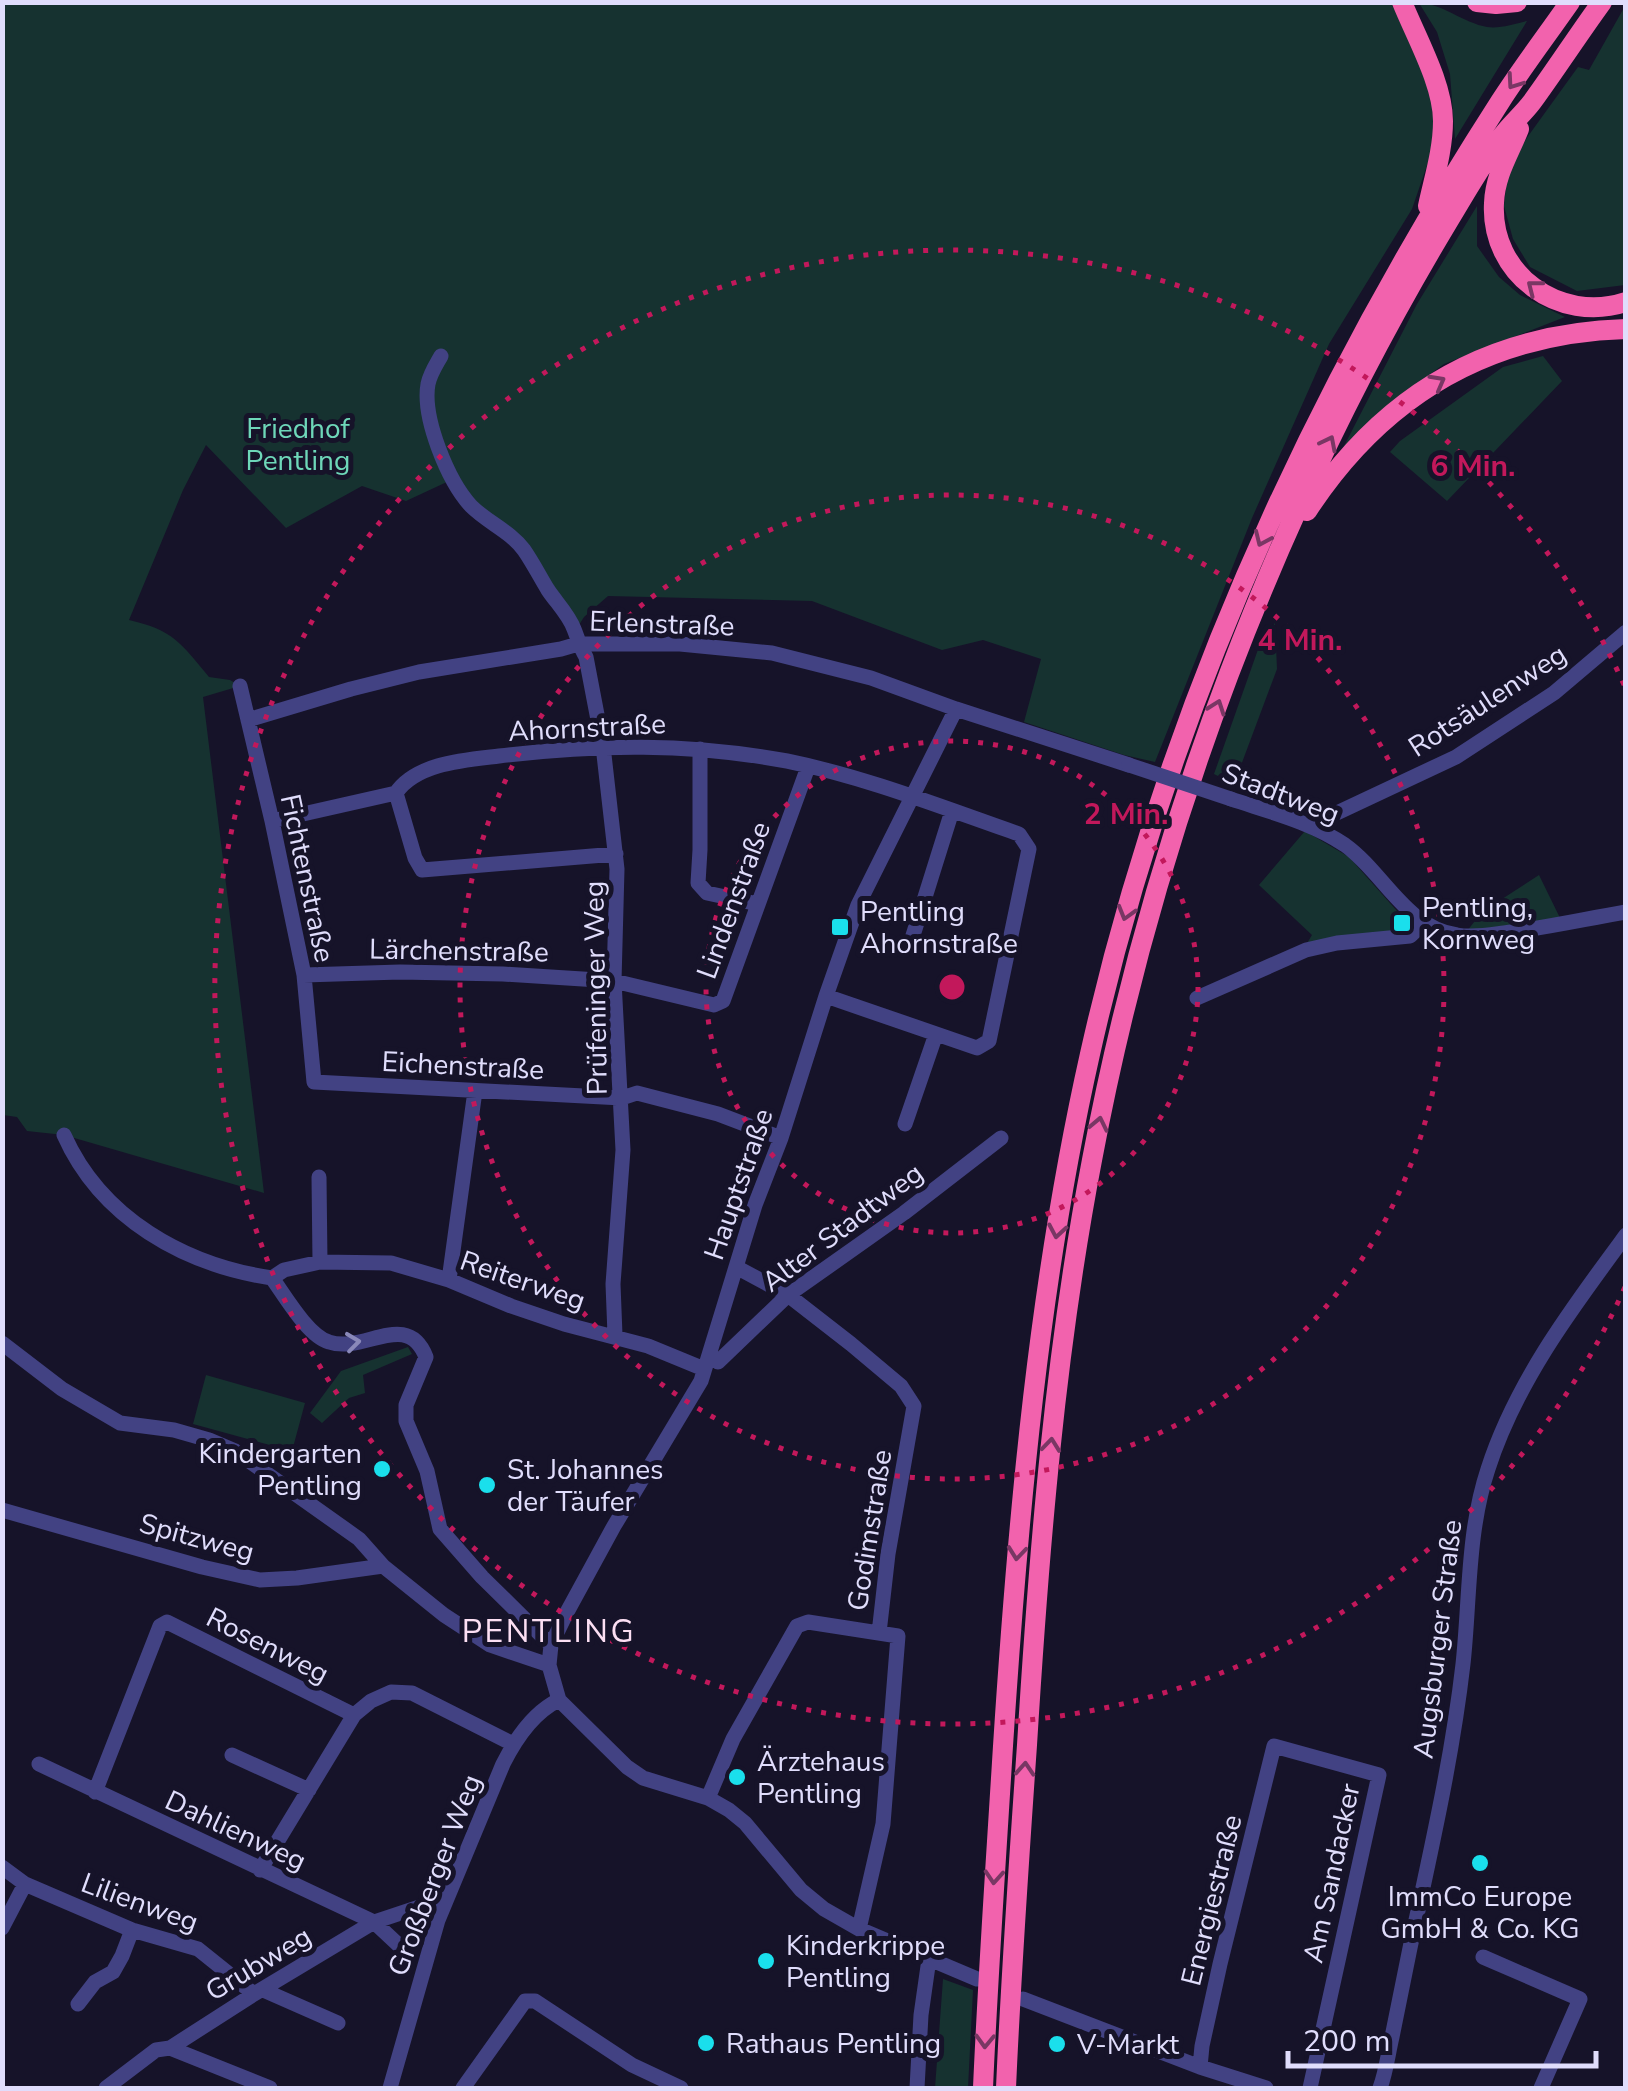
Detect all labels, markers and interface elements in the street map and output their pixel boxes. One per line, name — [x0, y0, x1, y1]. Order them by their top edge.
one-way arrow — [1508, 71, 1526, 89]
one-way arrow — [1527, 281, 1545, 298]
one-way arrow — [1427, 374, 1445, 394]
park label: Friedhof Pentling — [246, 410, 350, 480]
one-way arrow — [1317, 435, 1337, 453]
text: 6 Min. — [1431, 446, 1515, 487]
one-way arrow — [1254, 529, 1274, 547]
street label: Erlenstraße — [589, 602, 735, 646]
text: 4 Min. — [1258, 620, 1342, 661]
street label: Rotsäulenweg — [1401, 636, 1574, 766]
one-way arrow — [1205, 700, 1226, 717]
street label: Ahornstraße — [507, 705, 667, 751]
street label: Stadtweg — [1217, 754, 1345, 834]
street label: Fichtenstraße — [271, 791, 343, 966]
text: 2 Min. — [1084, 794, 1168, 835]
street label: Lindenstraße — [688, 816, 780, 984]
street label: Prüfeninger Weg — [575, 881, 617, 1095]
place label: Pentling, Kornweg — [1422, 889, 1535, 959]
place label: Pentling Ahornstraße — [860, 893, 1018, 963]
one-way arrow — [1117, 904, 1138, 921]
marker: Pentling, Kornweg — [1391, 912, 1413, 934]
marker: Pentling Ahornstraße — [829, 916, 851, 938]
street label: Lärchenstraße — [369, 930, 549, 972]
centre of rings — [934, 969, 970, 1005]
street label: Eichenstraße — [381, 1043, 545, 1089]
street label: Hauptstraße — [695, 1104, 783, 1265]
one-way arrow — [1088, 1116, 1109, 1133]
street label: Alter Stadtweg — [754, 1155, 931, 1301]
one-way arrow — [1047, 1222, 1068, 1239]
street label: Reiterweg — [455, 1242, 590, 1320]
one-way arrow — [345, 1332, 361, 1353]
place label: Kindergarten Pentling — [199, 1435, 362, 1505]
one-way arrow — [1040, 1436, 1061, 1452]
street label: Godimstraße — [838, 1447, 901, 1613]
place label: St. Johannes der Täufer — [507, 1451, 664, 1521]
marker: Kindergarten Pentling — [371, 1458, 393, 1480]
marker: St. Johannes der Täufer — [476, 1474, 498, 1496]
street label: Spitzweg — [135, 1504, 258, 1571]
street label: Augsburger Straße — [1404, 1518, 1471, 1761]
one-way arrow — [1007, 1546, 1028, 1562]
street label: Rosenweg — [200, 1599, 335, 1693]
district label: PENTLING — [462, 1610, 636, 1653]
place label: Ärztehaus Pentling — [757, 1743, 885, 1813]
one-way arrow — [1014, 1760, 1035, 1776]
marker: Ärztehaus Pentling — [726, 1766, 748, 1788]
street label: Großberger Weg — [379, 1769, 491, 1982]
street label: Am Sandacker — [1294, 1780, 1370, 1966]
street label: Dahlienweg — [159, 1782, 312, 1880]
street label: Energiestraße — [1172, 1811, 1252, 1990]
marker: ImmCo Europe GmbH & Co. KG — [1469, 1852, 1491, 1874]
street label: Lilienweg — [76, 1864, 203, 1942]
one-way arrow — [984, 1870, 1006, 1886]
place label: ImmCo Europe GmbH & Co. KG — [1380, 1878, 1580, 1948]
street label: Grubweg — [199, 1917, 318, 2010]
place label: Kinderkrippe Pentling — [786, 1927, 945, 1997]
marker: Kinderkrippe Pentling — [755, 1950, 777, 1972]
scale bar — [1288, 2006, 1596, 2068]
text: 200 m — [1303, 2021, 1390, 2062]
place label: Rathaus Pentling — [726, 2025, 941, 2063]
place label: V-Markt — [1076, 2026, 1179, 2064]
marker: Rathaus Pentling — [695, 2032, 717, 2054]
one-way arrow — [975, 2033, 996, 2049]
marker: V-Markt — [1046, 2033, 1068, 2055]

